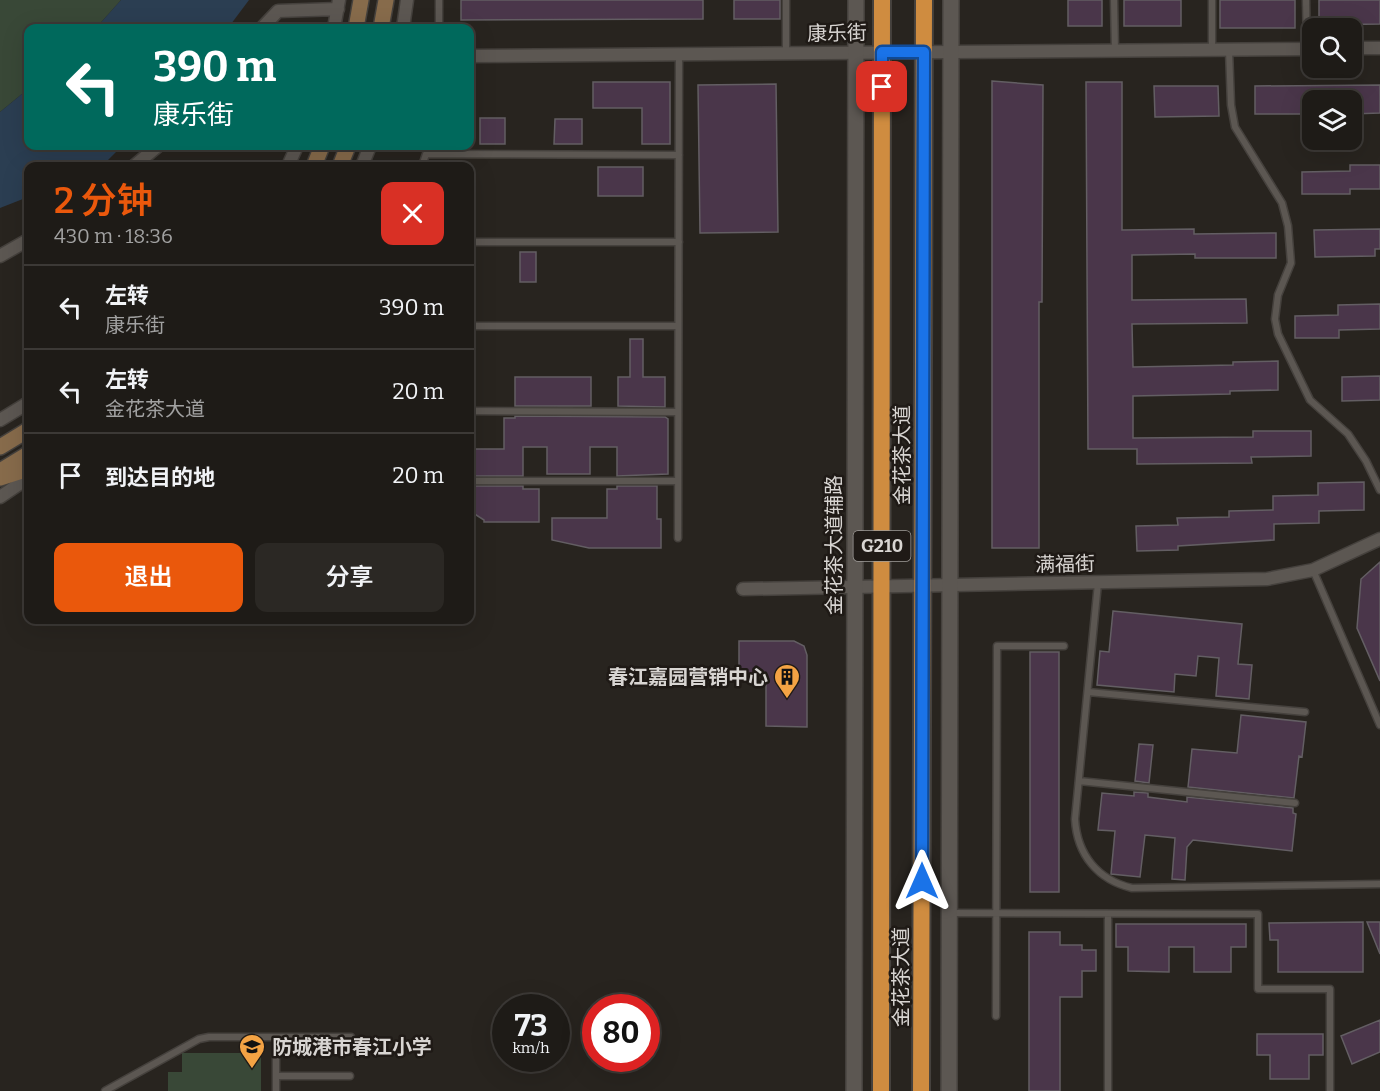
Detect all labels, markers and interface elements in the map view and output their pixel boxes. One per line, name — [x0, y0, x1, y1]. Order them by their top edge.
map controls — [1302, 18, 1362, 150]
button: search — [1302, 18, 1362, 78]
street label: 康乐街 — [807, 20, 867, 46]
text: 390 m — [153, 42, 276, 92]
icon: left — [54, 48, 132, 126]
pin — [856, 61, 907, 112]
icon: arrive — [865, 70, 898, 103]
button: layers — [1302, 90, 1362, 150]
text: 康乐街 — [153, 99, 234, 131]
text: 2 分钟 — [54, 179, 153, 223]
button: close — [381, 182, 444, 245]
text: 430 m · 18:36 — [54, 224, 173, 248]
text: 左转 — [105, 282, 149, 309]
icon: left — [54, 291, 87, 324]
text: 390 m — [379, 294, 444, 321]
text: 康乐街 — [105, 313, 165, 337]
text: 左转 — [105, 366, 149, 393]
icon: left — [54, 375, 87, 408]
text: 20 m — [393, 378, 444, 405]
text: 金花茶大道 — [105, 397, 205, 421]
street label: 金花茶大道 — [890, 405, 914, 505]
icon: arrive — [54, 459, 87, 492]
text: 20 m — [393, 462, 444, 489]
text: 到达目的地 — [105, 464, 215, 491]
street label: 金花茶大道辅路 — [822, 475, 846, 615]
road number: G210 — [854, 531, 910, 561]
button: 退出 — [54, 543, 243, 612]
button: 分享 — [255, 543, 444, 612]
street label: 满福街 — [1035, 551, 1095, 577]
building icon: 春江嘉园营销中心 — [772, 662, 802, 700]
place label: 春江嘉园营销中心 — [608, 665, 768, 689]
position arrow — [890, 849, 954, 913]
street label: 金花茶大道 — [889, 927, 913, 1027]
speed limit sign: 80 — [582, 994, 660, 1072]
text: 73 — [515, 1008, 547, 1044]
school or university icon: 防城港市春江小学 — [237, 1032, 267, 1070]
place label: 防城港市春江小学 — [272, 1035, 432, 1059]
text: km/h — [512, 1039, 550, 1057]

